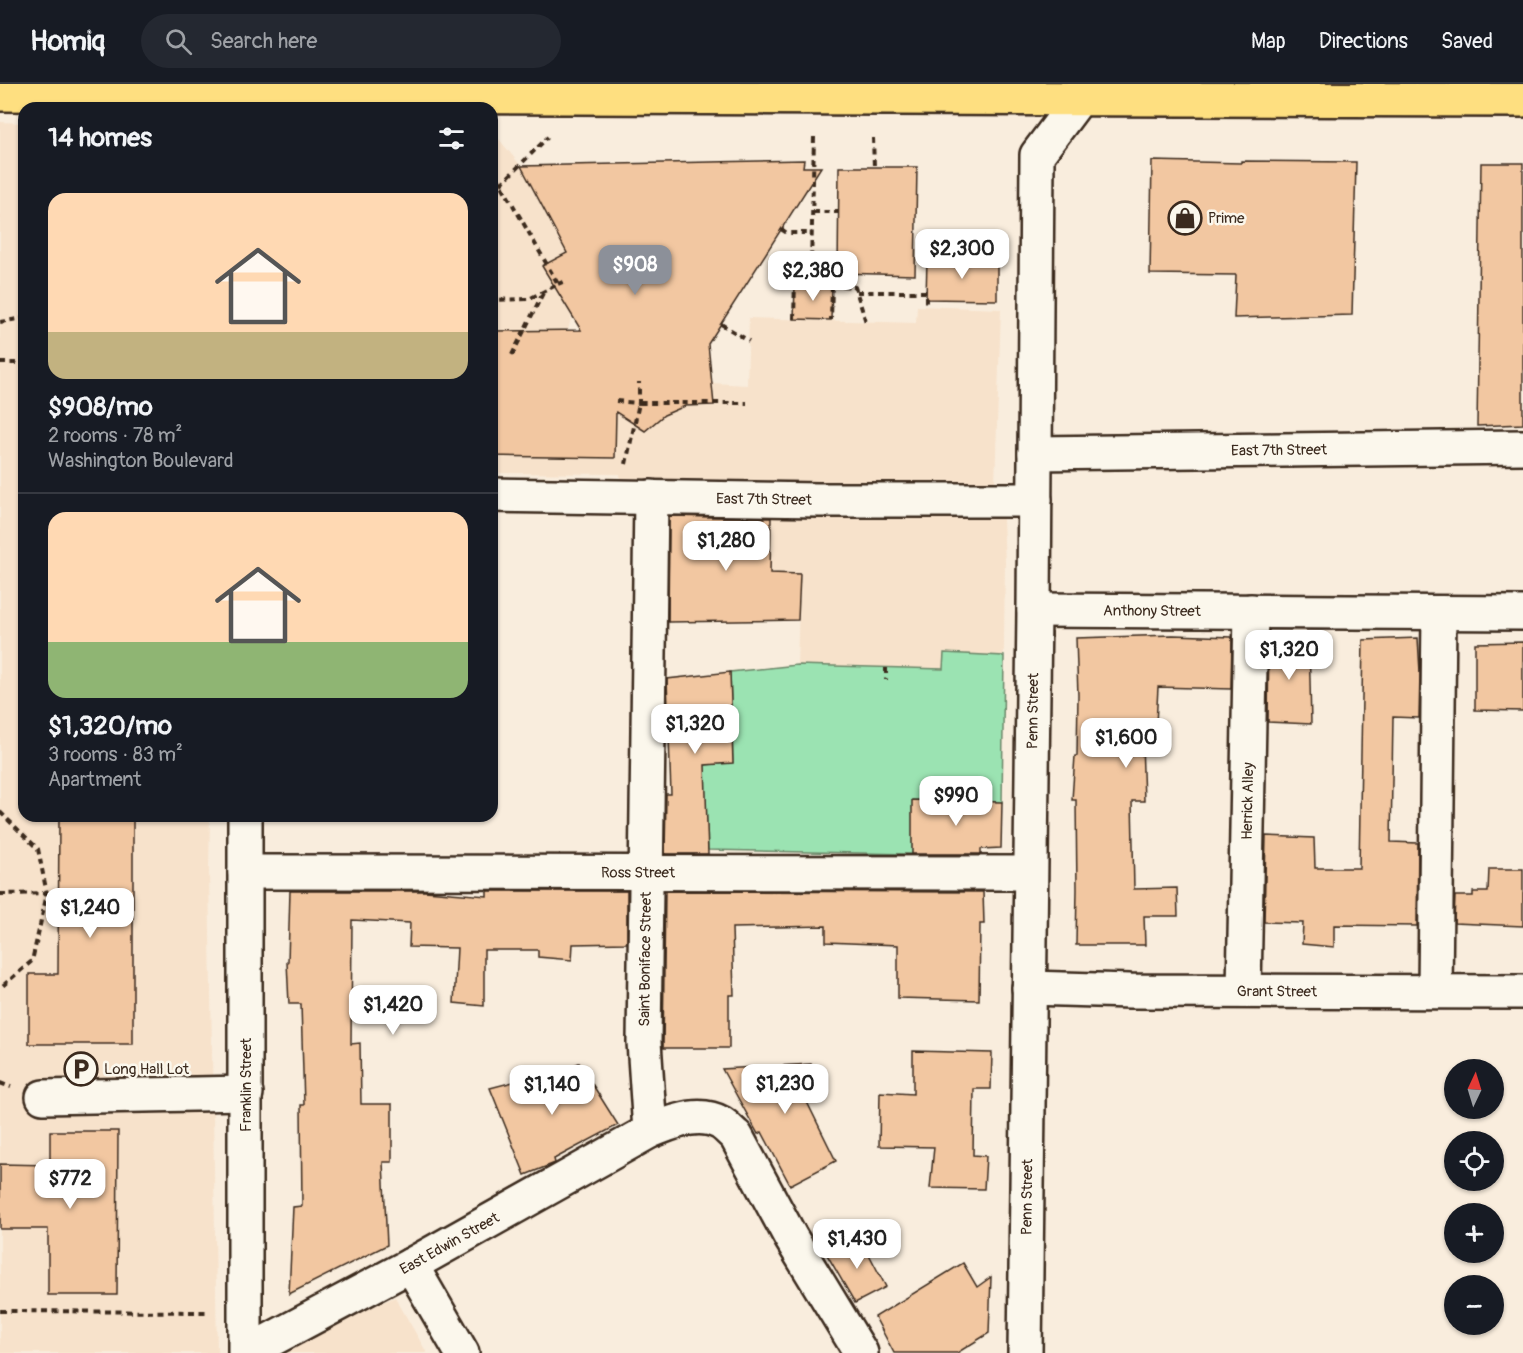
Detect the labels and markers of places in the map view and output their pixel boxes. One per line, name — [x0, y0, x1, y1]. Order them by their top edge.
shop icon: Prime — [1167, 200, 1203, 236]
place label: Prime — [1208, 209, 1245, 228]
pin: $2,300 — [913, 229, 1011, 280]
pin: $908 — [599, 245, 671, 296]
pin: $2,380 — [764, 251, 862, 302]
pin: $1,280 — [677, 521, 775, 572]
pin: $1,320 — [1240, 630, 1338, 681]
pin: $1,320 — [646, 704, 744, 755]
pin: $1,600 — [1077, 718, 1175, 769]
pin: $990 — [920, 776, 992, 827]
pin: $1,240 — [41, 888, 139, 939]
pin: $1,420 — [344, 985, 442, 1036]
parking icon: Long Hall Lot — [63, 1051, 99, 1087]
place label: Long Hall Lot — [104, 1060, 190, 1079]
pin: $1,230 — [736, 1064, 834, 1115]
pin: $1,140 — [503, 1065, 601, 1116]
pin: $772 — [34, 1159, 106, 1210]
pin: $1,430 — [808, 1219, 906, 1270]

